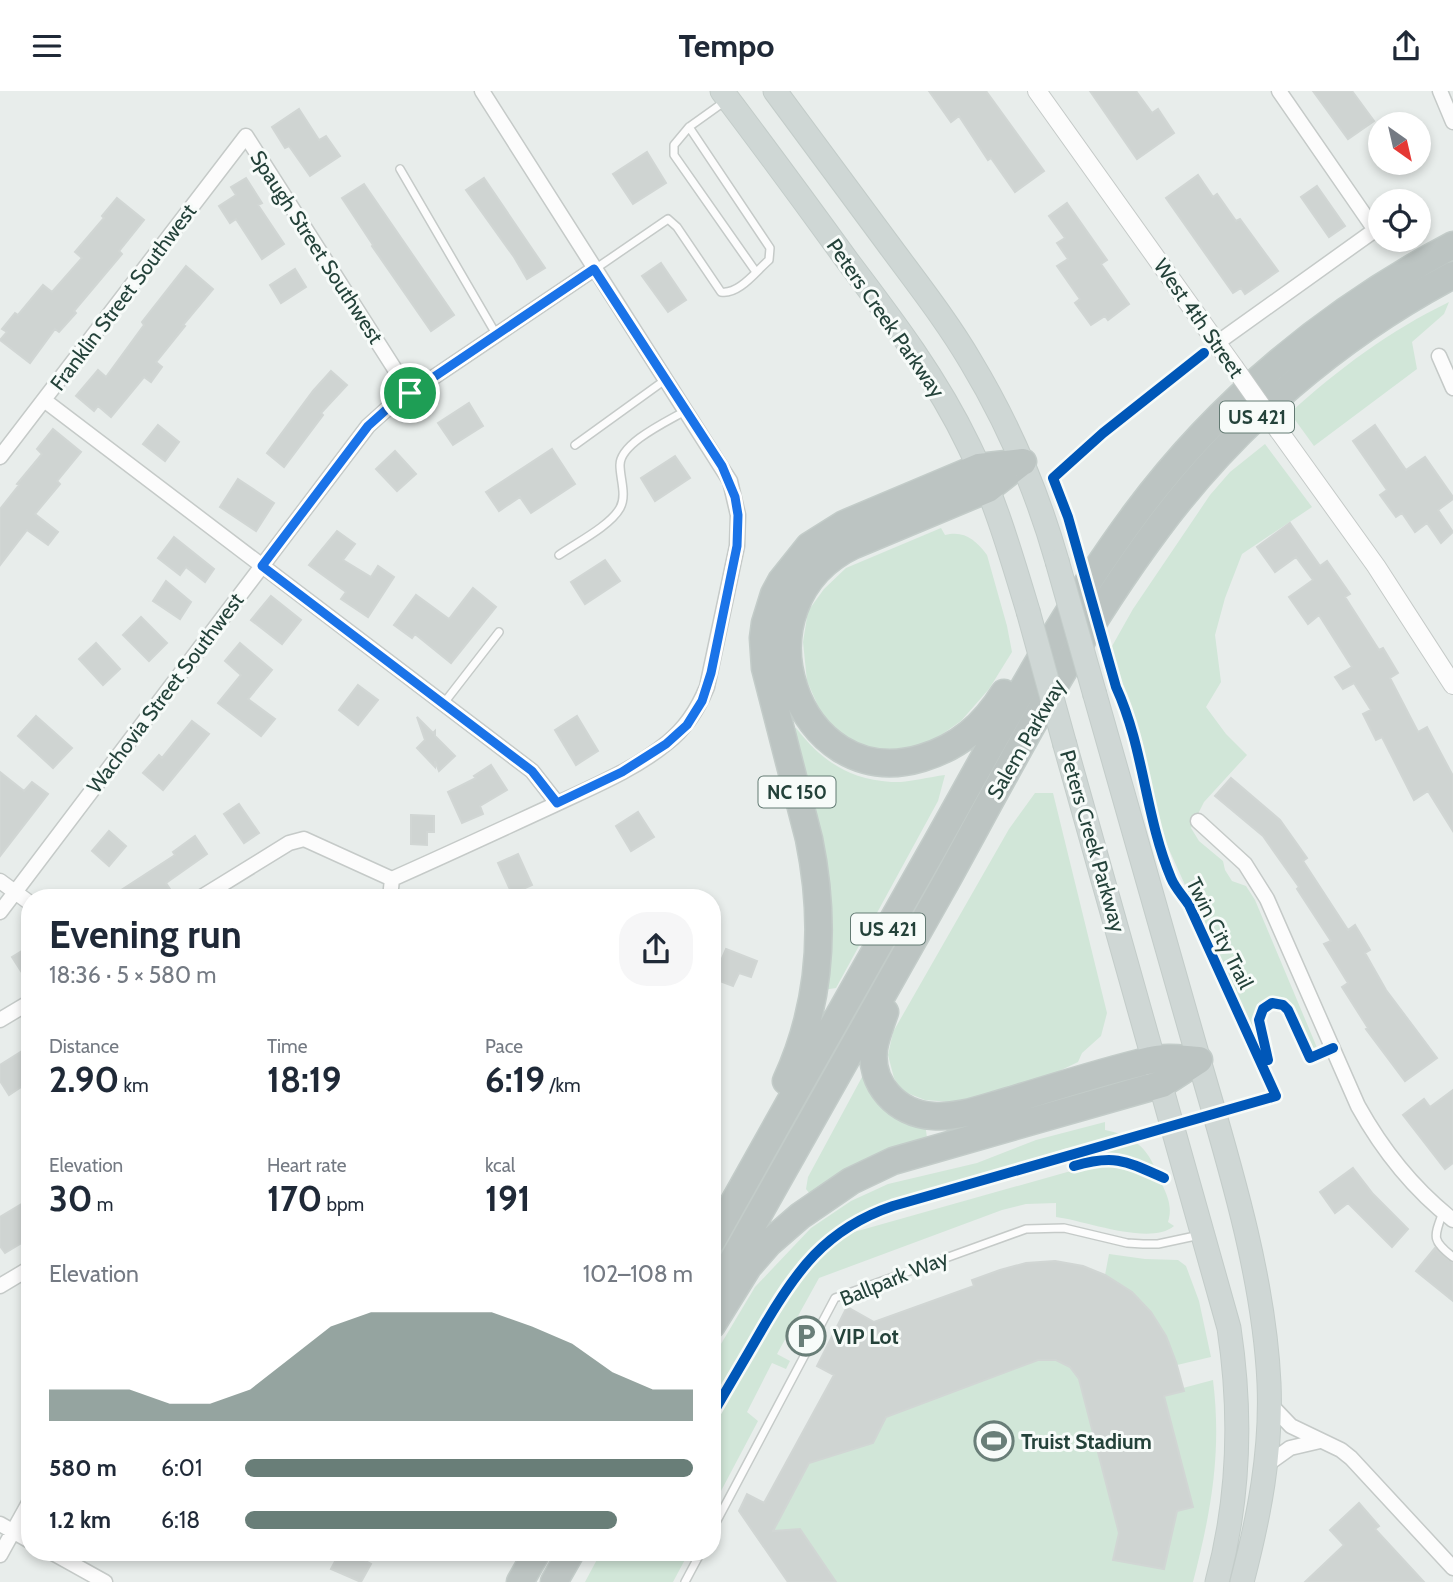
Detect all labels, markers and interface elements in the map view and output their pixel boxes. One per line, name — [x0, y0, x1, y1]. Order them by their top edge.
text: Tempo — [678, 26, 775, 65]
icon: menu — [28, 27, 66, 65]
icon: share — [1387, 27, 1425, 65]
north arrow — [1368, 112, 1432, 175]
map controls — [1368, 112, 1431, 252]
street label: Spaugh Street Southwest — [245, 146, 389, 348]
button: locate — [1368, 189, 1431, 252]
street label: Franklin Street Southwest — [45, 199, 201, 395]
street label: Peters Creek Parkway — [822, 234, 950, 403]
street label: West 4th Street — [1149, 254, 1249, 382]
pin — [380, 363, 440, 423]
icon: arrive — [391, 374, 429, 412]
road number: US 421 — [1220, 401, 1294, 433]
street label: Wachovia Street Southwest — [81, 588, 249, 798]
street label: Salem Parkway — [982, 674, 1071, 803]
street label: Peters Creek Parkway — [1055, 747, 1131, 935]
road number: NC 150 — [758, 777, 836, 807]
street label: Twin City Trail — [1181, 873, 1259, 993]
text: Evening run — [49, 911, 242, 958]
button: share — [619, 912, 693, 986]
road number: US 421 — [851, 913, 925, 944]
text: 18:36 · 5 × 580 m — [49, 961, 216, 989]
text: Distance — [49, 1035, 119, 1058]
text: Time — [267, 1035, 307, 1058]
text: Pace — [485, 1035, 523, 1058]
text: 2.90 — [49, 1058, 119, 1101]
text: 18:19 — [267, 1058, 341, 1101]
text: 6:19 — [485, 1058, 545, 1101]
text: km — [119, 1074, 149, 1097]
text: /km — [545, 1074, 581, 1097]
text: Elevation — [49, 1154, 123, 1177]
text: Heart rate — [267, 1154, 347, 1177]
text: kcal — [485, 1154, 515, 1177]
text: 30 — [49, 1177, 93, 1220]
text: 170 — [267, 1177, 322, 1220]
text: 191 — [485, 1177, 531, 1220]
text: m — [93, 1193, 114, 1216]
text: bpm — [322, 1193, 364, 1216]
street label: Ballpark Way — [836, 1245, 952, 1311]
text: Elevation — [49, 1260, 139, 1288]
text: 102–108 m — [583, 1260, 693, 1288]
parking icon: VIP Lot — [785, 1315, 827, 1357]
place label: VIP Lot — [833, 1324, 899, 1349]
sports icon: Truist Stadium — [973, 1420, 1015, 1462]
place label: Truist Stadium — [1021, 1429, 1152, 1454]
text: 580 m — [49, 1454, 117, 1482]
text: 6:01 — [161, 1454, 202, 1482]
text: 1.2 km — [49, 1506, 111, 1534]
text: 6:18 — [161, 1506, 200, 1534]

